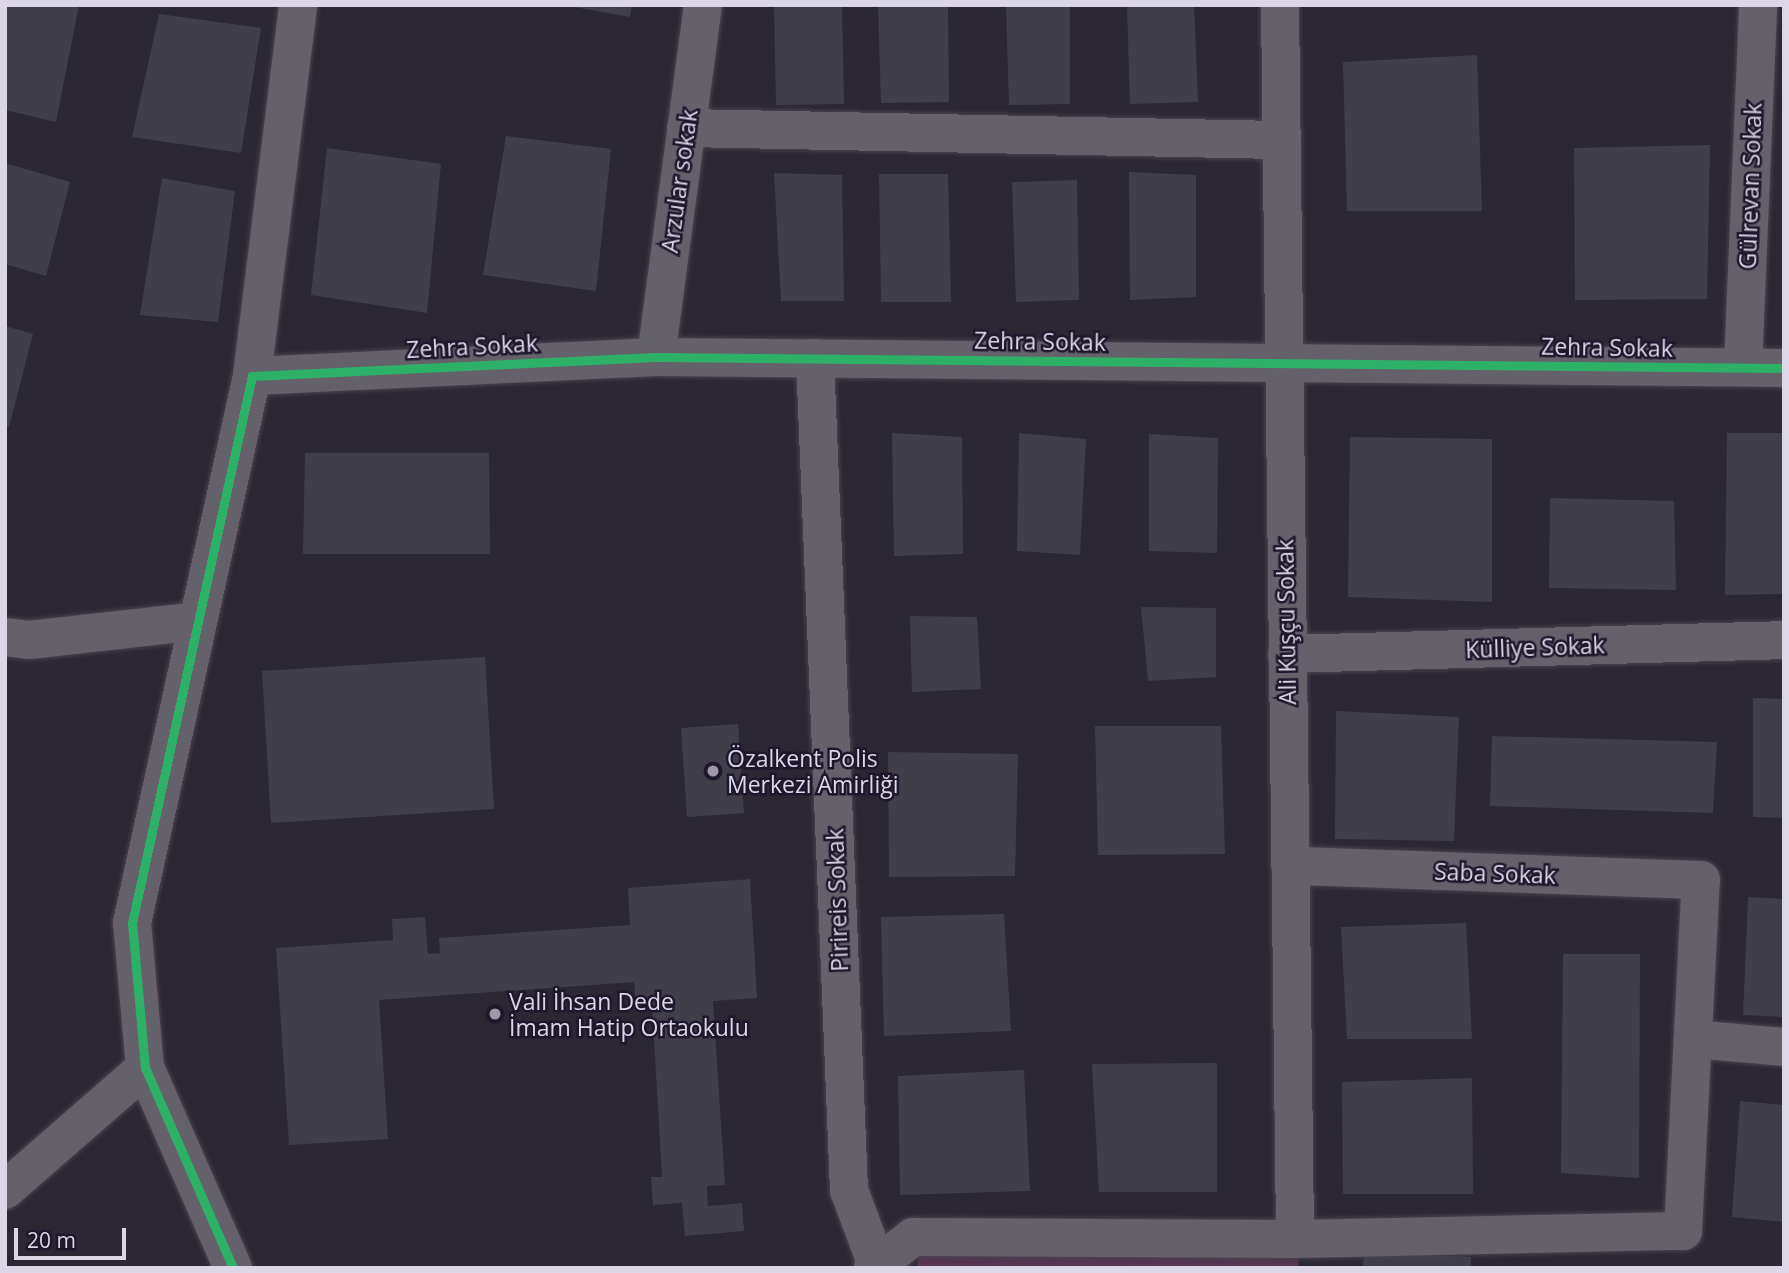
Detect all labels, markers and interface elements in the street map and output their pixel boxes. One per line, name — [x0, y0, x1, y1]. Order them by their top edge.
street label: Gülrevan Sokak — [1733, 102, 1767, 270]
street label: Arzular sokak — [655, 108, 703, 254]
street label: Zehra Sokak — [974, 326, 1106, 356]
street label: Zehra Sokak — [406, 329, 538, 363]
street label: Zehra Sokak — [1541, 332, 1673, 362]
street label: Ali Kuşçu Sokak — [1271, 539, 1301, 705]
street label: Külliye Sokak — [1465, 631, 1605, 663]
place label: Özalkent Polis Merkezi Amirliği — [727, 744, 899, 798]
marker: Özalkent Polis Merkezi Amirliği — [705, 763, 721, 779]
street label: Pirireis Sokak — [821, 828, 853, 972]
street label: Saba Sokak — [1434, 857, 1556, 889]
place label: Vali İhsan Dede İmam Hatip Ortaokulu — [509, 987, 749, 1041]
marker: Vali İhsan Dede İmam Hatip Ortaokulu — [487, 1006, 503, 1022]
scale bar — [18, 1214, 130, 1258]
text: 20 m — [27, 1226, 76, 1254]

